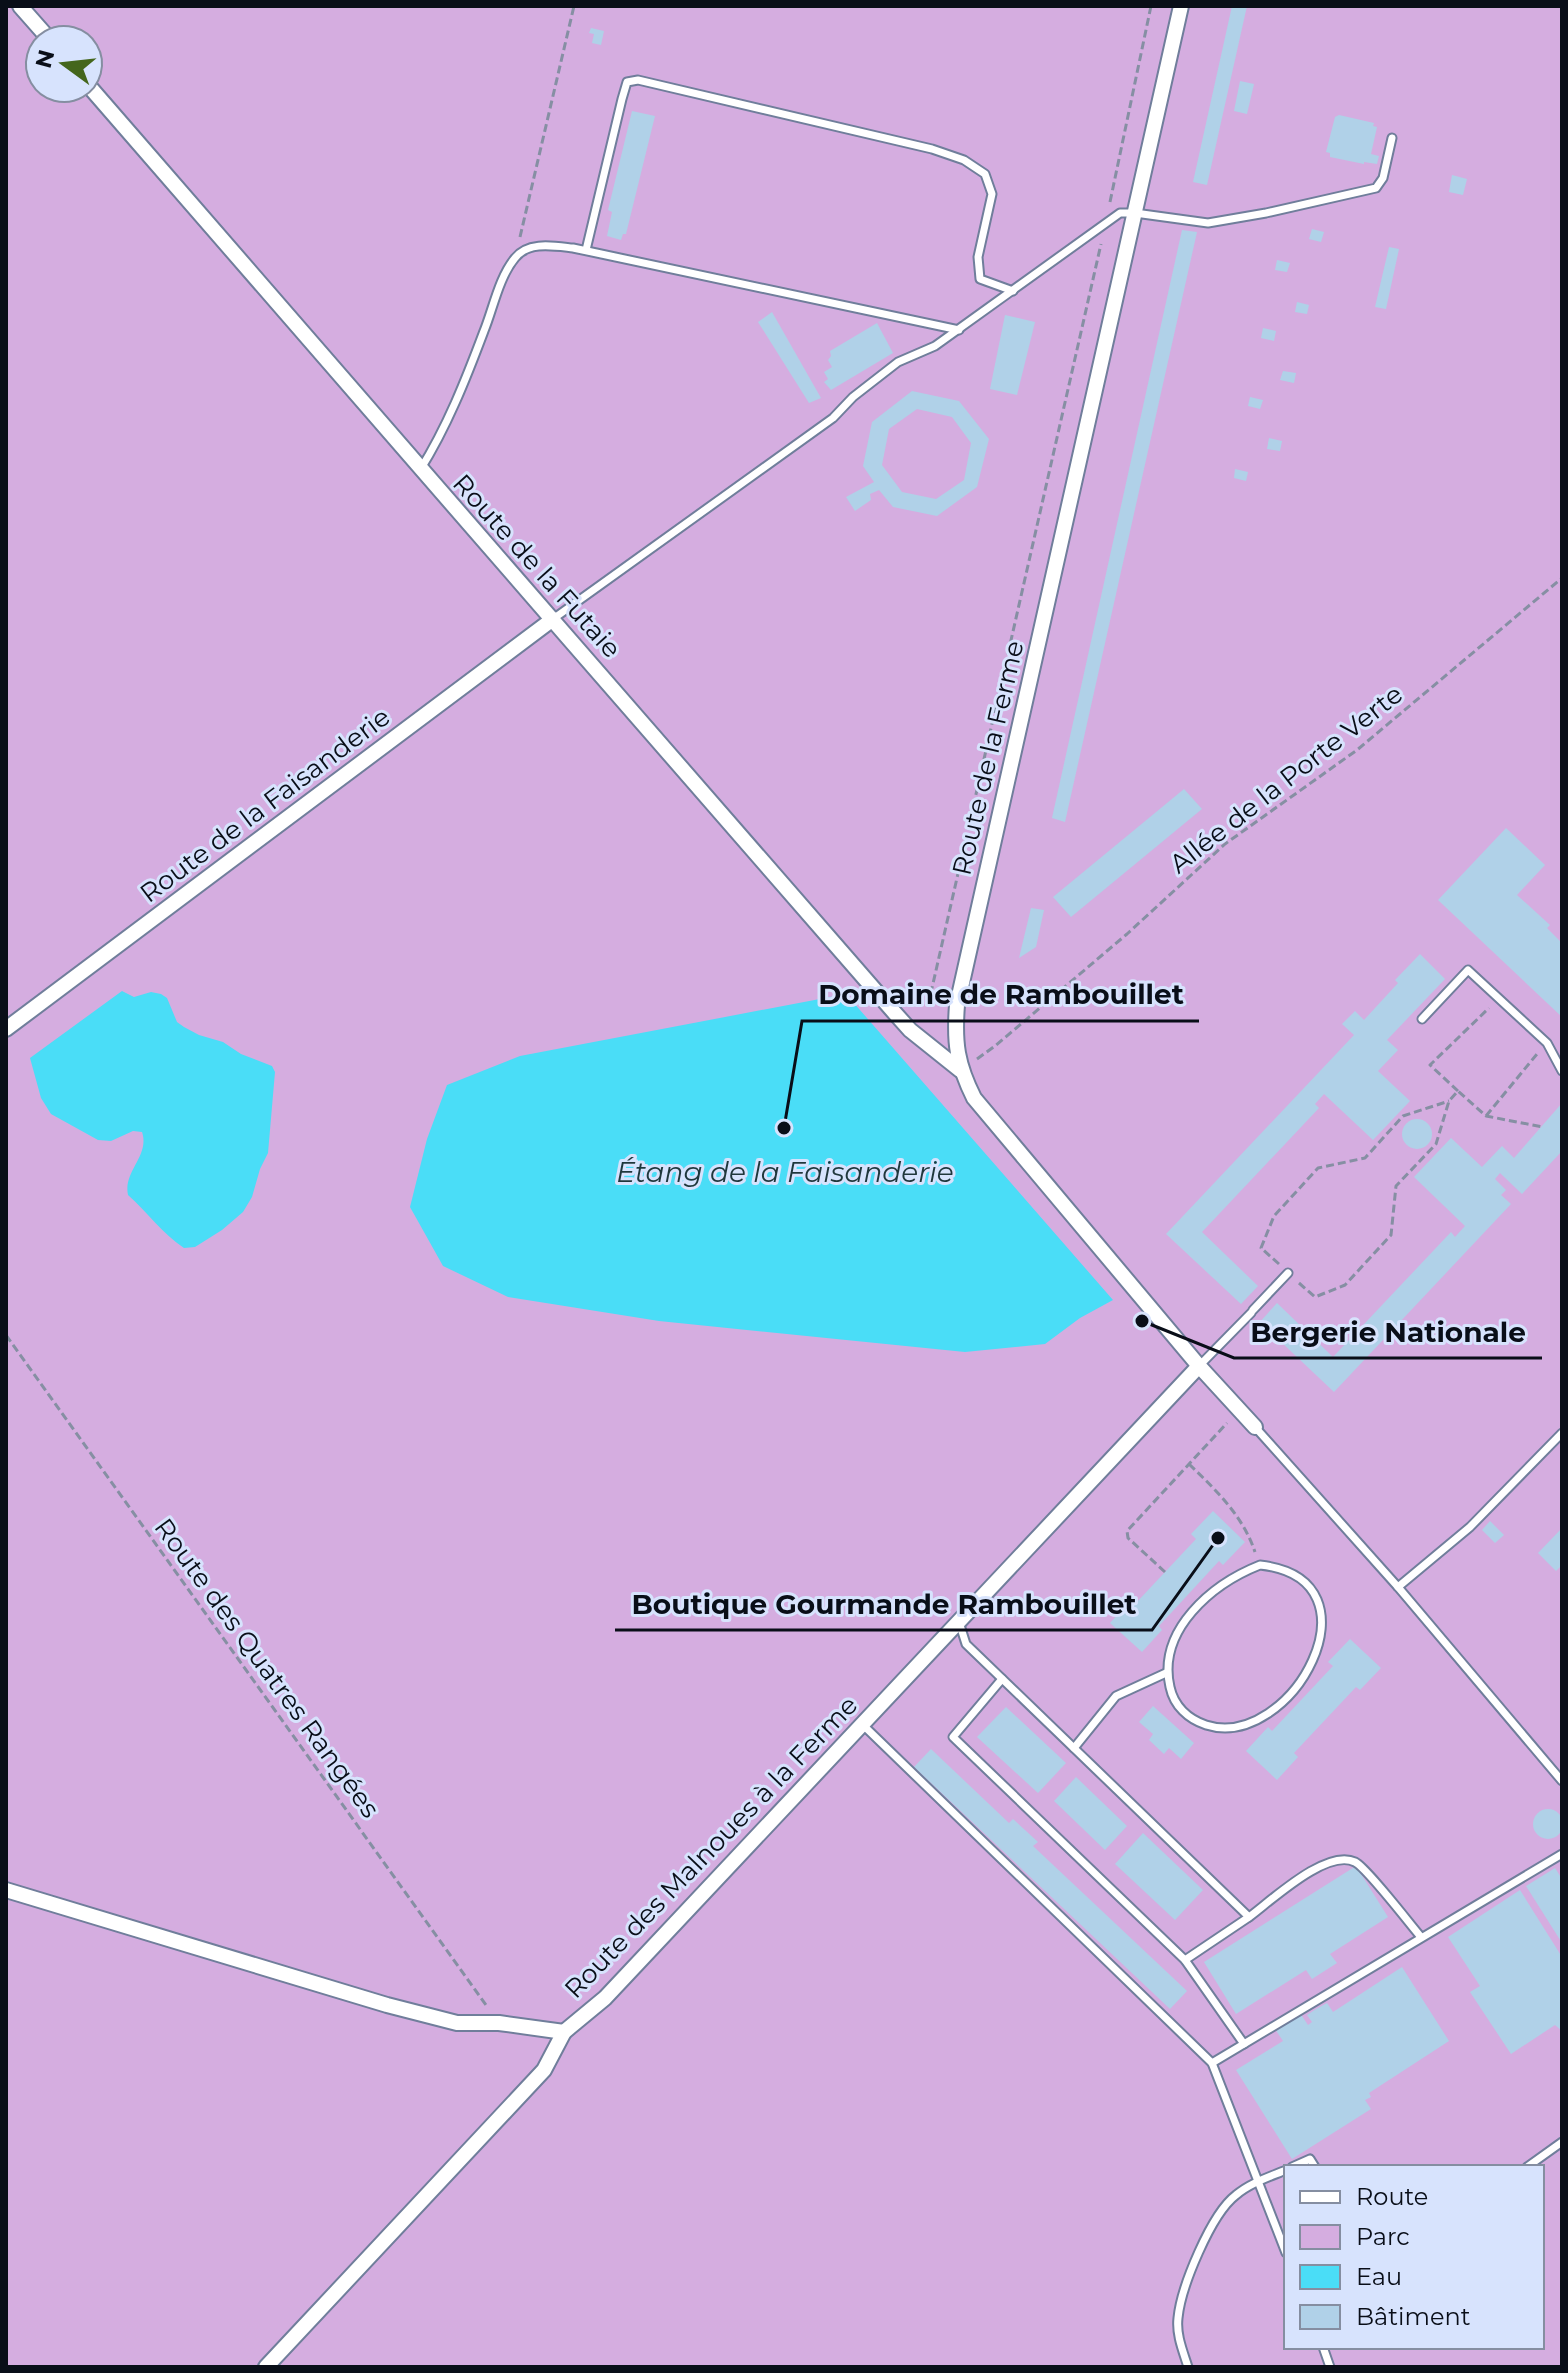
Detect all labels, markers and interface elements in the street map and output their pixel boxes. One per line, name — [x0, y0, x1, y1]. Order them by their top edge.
north arrow — [24, 24, 104, 104]
text: N — [30, 47, 61, 71]
street label: Route de la Futaie — [446, 468, 628, 664]
street label: Route de la Ferme — [945, 638, 1031, 878]
street label: Allée de la Porte Verte — [1163, 678, 1409, 880]
street label: Route de la Faisanderie — [134, 701, 396, 909]
callout: Domaine de Rambouillet — [802, 969, 1199, 1021]
text: Domaine de Rambouillet — [818, 977, 1184, 1011]
water label: Étang de la Faisanderie — [616, 1155, 954, 1189]
callout: Bergerie Nationale — [1234, 1306, 1542, 1358]
text: Bergerie Nationale — [1250, 1315, 1526, 1349]
street label: Route des Quatres Rangées — [148, 1512, 386, 1824]
callout: Boutique Gourmande Rambouillet — [615, 1578, 1152, 1630]
text: Boutique Gourmande Rambouillet — [631, 1587, 1137, 1621]
street label: Route des Malnoues à la Ferme — [558, 1689, 864, 2005]
legend — [1284, 2165, 1544, 2349]
text: Route — [1356, 2182, 1428, 2211]
text: Parc — [1356, 2222, 1410, 2251]
text: Eau — [1356, 2262, 1402, 2291]
text: Bâtiment — [1356, 2302, 1471, 2331]

